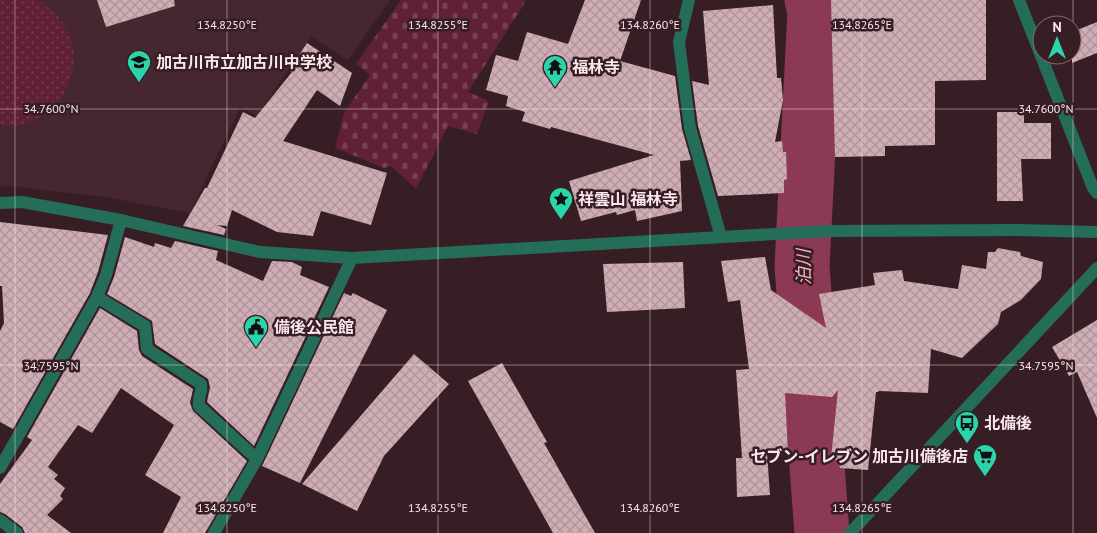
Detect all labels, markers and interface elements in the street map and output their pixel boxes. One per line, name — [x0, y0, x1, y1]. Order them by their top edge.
north arrow — [1032, 15, 1082, 65]
text: 134.8250°E — [197, 17, 257, 32]
text: 134.8255°E — [408, 17, 468, 32]
text: 134.8260°E — [620, 17, 680, 32]
text: 134.8265°E — [832, 17, 892, 32]
text: N — [1052, 18, 1062, 36]
school or university icon: 加古川市立加古川中学校 — [126, 49, 152, 83]
place label: 加古川市立加古川中学校 — [156, 52, 332, 72]
temple icon: 福林寺 — [542, 54, 568, 88]
place label: 福林寺 — [572, 57, 620, 77]
text: 34.7600°N — [24, 101, 78, 116]
text: 34.7600°N — [1019, 101, 1073, 116]
place icon: 祥雲山 福林寺 — [548, 186, 574, 220]
place label: 祥雲山 福林寺 — [578, 189, 678, 209]
water label: 泊川 — [792, 247, 815, 285]
public building icon: 備後公民館 — [243, 314, 269, 348]
place label: 備後公民館 — [274, 317, 354, 337]
text: 34.7595°N — [24, 358, 78, 373]
text: 34.7595°N — [1019, 358, 1073, 373]
bus stop icon: 北備後 — [954, 410, 980, 444]
place label: 北備後 — [984, 413, 1032, 433]
supermarket icon: セブン-イレブン 加古川備後店 — [972, 443, 998, 477]
place label: セブン-イレブン 加古川備後店 — [750, 446, 968, 466]
text: 134.8250°E — [197, 500, 257, 515]
text: 134.8255°E — [408, 500, 468, 515]
text: 134.8260°E — [620, 500, 680, 515]
text: 134.8265°E — [832, 500, 892, 515]

